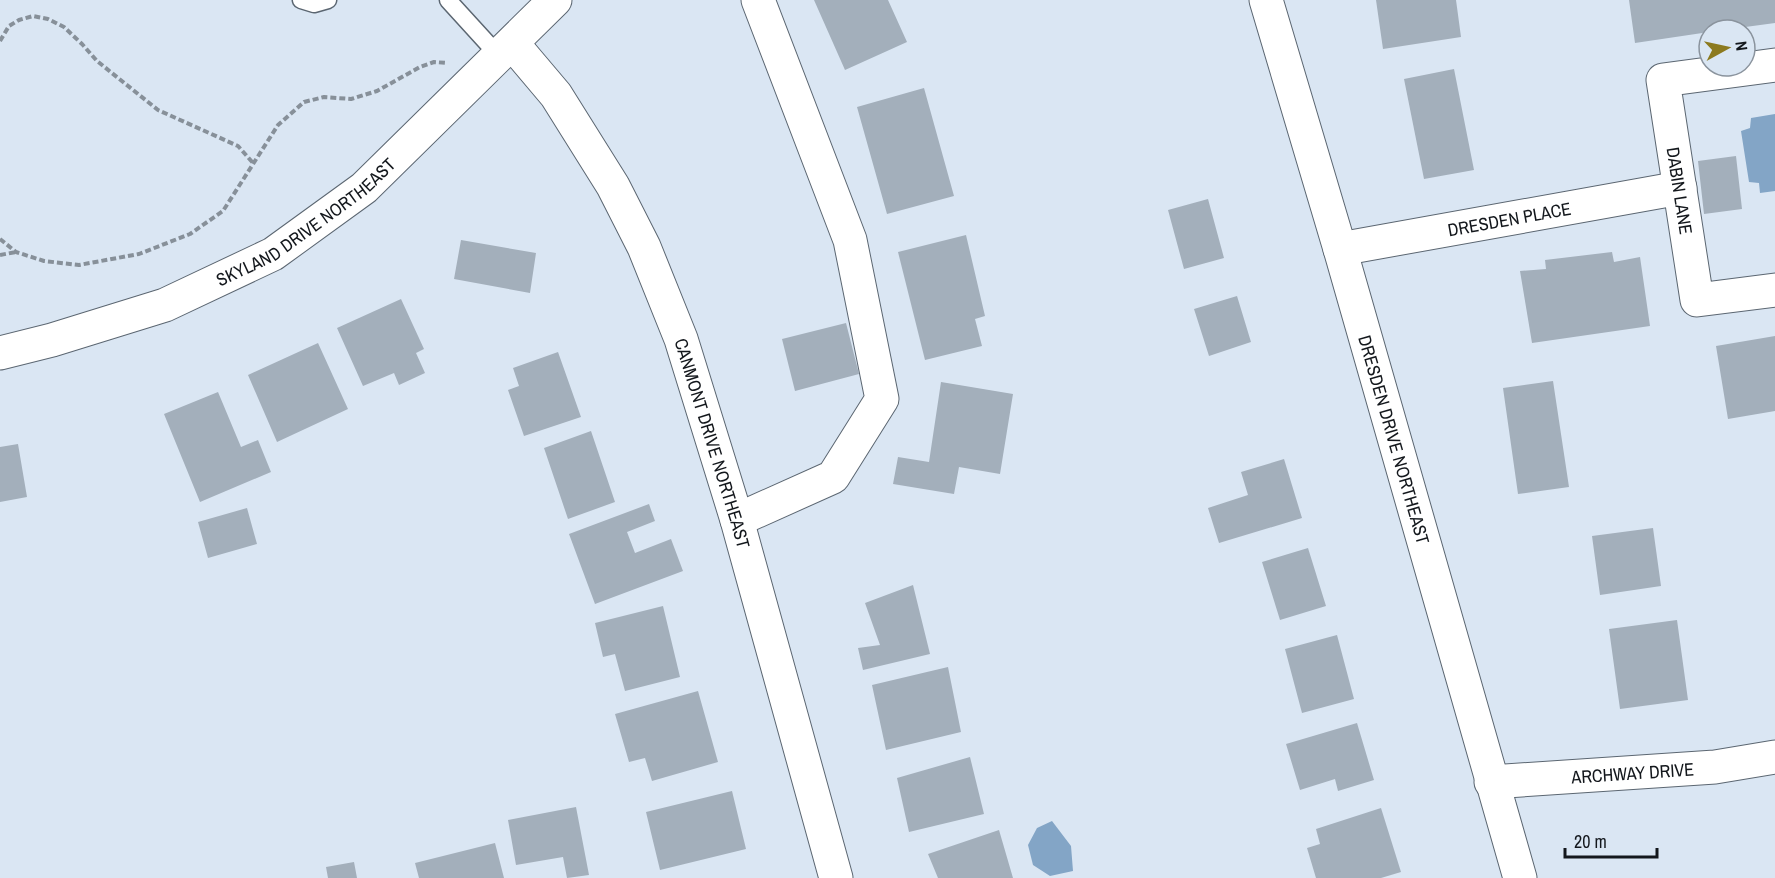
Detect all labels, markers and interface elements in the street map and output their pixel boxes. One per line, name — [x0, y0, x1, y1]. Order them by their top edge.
north arrow — [1697, 18, 1757, 78]
text: N — [1730, 40, 1753, 52]
street label: DABIN LANE — [1661, 145, 1699, 236]
street label: SKYLAND DRIVE NORTHEAST — [212, 152, 400, 292]
street label: DRESDEN PLACE — [1446, 195, 1573, 242]
street label: DRESDEN DRIVE NORTHEAST — [1353, 332, 1436, 547]
street label: CANMONT DRIVE NORTHEAST — [669, 335, 757, 551]
street label: ARCHWAY DRIVE — [1570, 756, 1695, 789]
scale bar — [1565, 821, 1656, 859]
text: 20 m — [1574, 829, 1607, 854]

